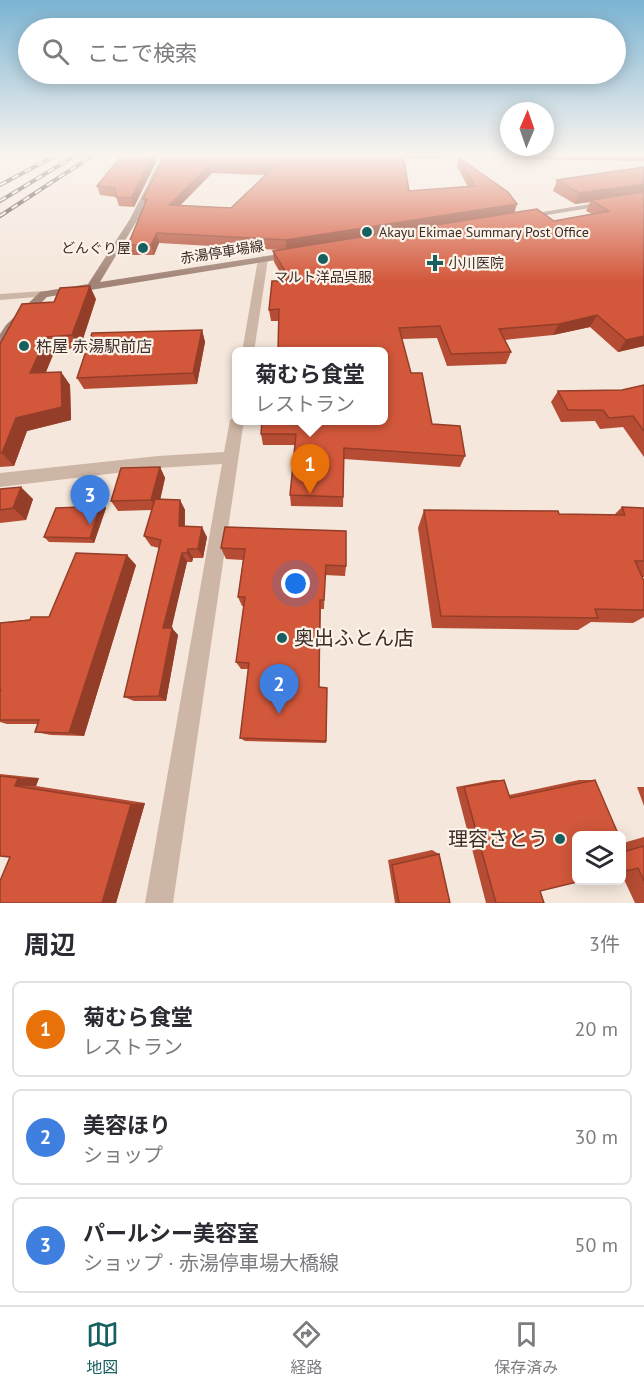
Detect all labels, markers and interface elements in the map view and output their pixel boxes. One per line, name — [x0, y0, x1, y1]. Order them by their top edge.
search box — [18, 18, 626, 84]
icon: search — [39, 35, 72, 68]
text: ここで検索 — [87, 39, 197, 67]
north arrow — [500, 102, 554, 156]
place label: Akayu Ekimae Summary Post Office — [379, 223, 589, 241]
marker: Akayu Ekimae Summary Post Office — [360, 225, 374, 239]
street label: 赤湯停車場線 — [179, 237, 265, 267]
place label: どんぐり屋 — [61, 239, 131, 257]
marker: どんぐり屋 — [136, 241, 150, 255]
marker: マルト洋品呉服 — [316, 252, 330, 266]
marker: 小川医院 — [426, 254, 444, 272]
place label: 小川医院 — [448, 254, 504, 272]
place label: マルト洋品呉服 — [274, 268, 372, 286]
place label: 杵屋 赤湯駅前店 — [36, 336, 152, 356]
marker: 杵屋 赤湯駅前店 — [17, 339, 31, 353]
popup — [232, 347, 388, 425]
text: 菊むら食堂 — [255, 360, 365, 388]
text: レストラン — [255, 391, 355, 417]
pin: 1 — [290, 444, 330, 494]
pin: 3 — [70, 476, 110, 525]
your location — [281, 569, 310, 598]
place label: 奥出ふとん店 — [294, 625, 414, 651]
marker: 奥出ふとん店 — [275, 631, 289, 645]
pin: 2 — [260, 664, 298, 714]
place label: 理容さとう — [448, 826, 548, 852]
map controls — [572, 831, 626, 885]
button: layers — [572, 831, 626, 885]
marker: 理容さとう — [553, 832, 567, 846]
text: 周辺 — [24, 928, 76, 961]
text: 3件 — [589, 931, 620, 957]
text: 菊むら食堂 — [83, 1003, 193, 1031]
text: 1 — [40, 1016, 51, 1042]
text: 20 m — [575, 1016, 618, 1042]
text: レストラン — [83, 1034, 183, 1060]
text: 美容ほり — [83, 1111, 171, 1139]
text: 2 — [40, 1124, 51, 1150]
text: 30 m — [575, 1124, 618, 1150]
text: ショップ — [83, 1142, 163, 1168]
text: パールシー美容室 — [83, 1219, 259, 1247]
text: 3 — [40, 1232, 51, 1258]
text: 50 m — [575, 1232, 618, 1258]
text: ショップ · 赤湯停車場大橋線 — [83, 1250, 339, 1276]
tab: 地図 — [86, 1318, 119, 1378]
tab: 経路 — [290, 1318, 323, 1378]
tab: 保存済み — [494, 1318, 558, 1378]

